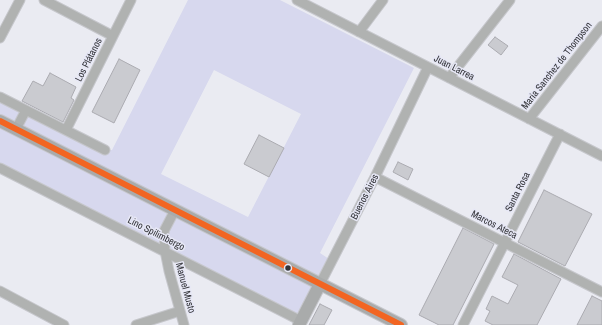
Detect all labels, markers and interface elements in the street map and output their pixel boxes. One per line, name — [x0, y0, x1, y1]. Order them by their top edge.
street label: Maria Sanchez de Thompson — [519, 20, 595, 112]
street label: Los Plátanos — [73, 36, 105, 84]
street label: Juan Larrea — [432, 53, 476, 83]
street label: Santa Rosa — [503, 170, 533, 214]
street label: Buenos Aires — [348, 172, 382, 222]
street label: Marcos Ateca — [469, 208, 519, 242]
street label: Lino Spilimbergo — [125, 214, 187, 254]
street label: Manuel Musto — [173, 262, 197, 314]
unlabelled marker — [283, 263, 293, 273]

